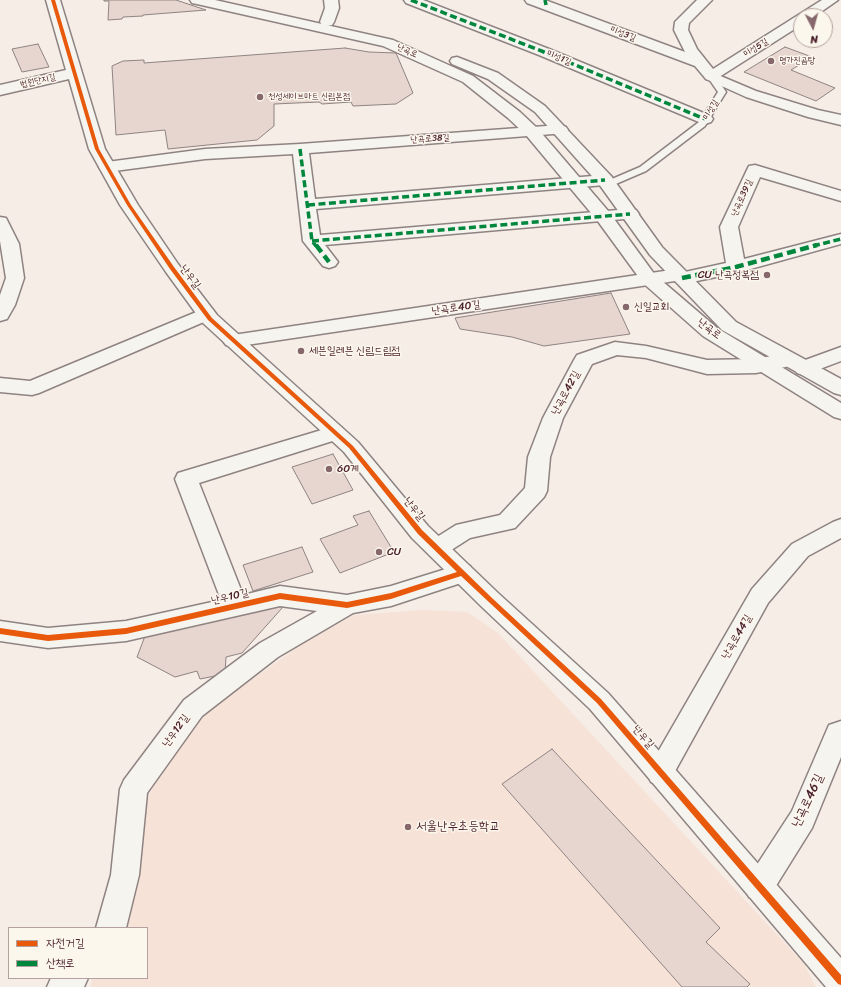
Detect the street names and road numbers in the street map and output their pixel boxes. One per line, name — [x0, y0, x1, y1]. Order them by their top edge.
street label: 미성3길 — [609, 24, 637, 44]
street label: 미성5길 — [742, 36, 770, 60]
street label: 난곡로 — [395, 42, 419, 60]
street label: 미성1길 — [545, 48, 573, 68]
street label: 법원단지길 — [19, 72, 57, 90]
street label: 미성길 — [701, 98, 721, 122]
street label: 난곡로38길 — [410, 132, 450, 146]
street label: 난곡로39길 — [729, 178, 755, 218]
street label: 난우길 — [177, 262, 203, 292]
street label: 난곡로40길 — [431, 298, 481, 318]
street label: 난곡로 — [694, 316, 724, 342]
street label: 난곡로42길 — [549, 368, 583, 418]
street label: 난우길 — [401, 495, 427, 523]
street label: 난우10길 — [210, 586, 250, 608]
street label: 난곡로44길 — [719, 612, 755, 662]
street label: 난우12길 — [160, 712, 192, 750]
street label: 난우길 — [629, 723, 657, 751]
street label: 난곡로46길 — [789, 772, 827, 830]

